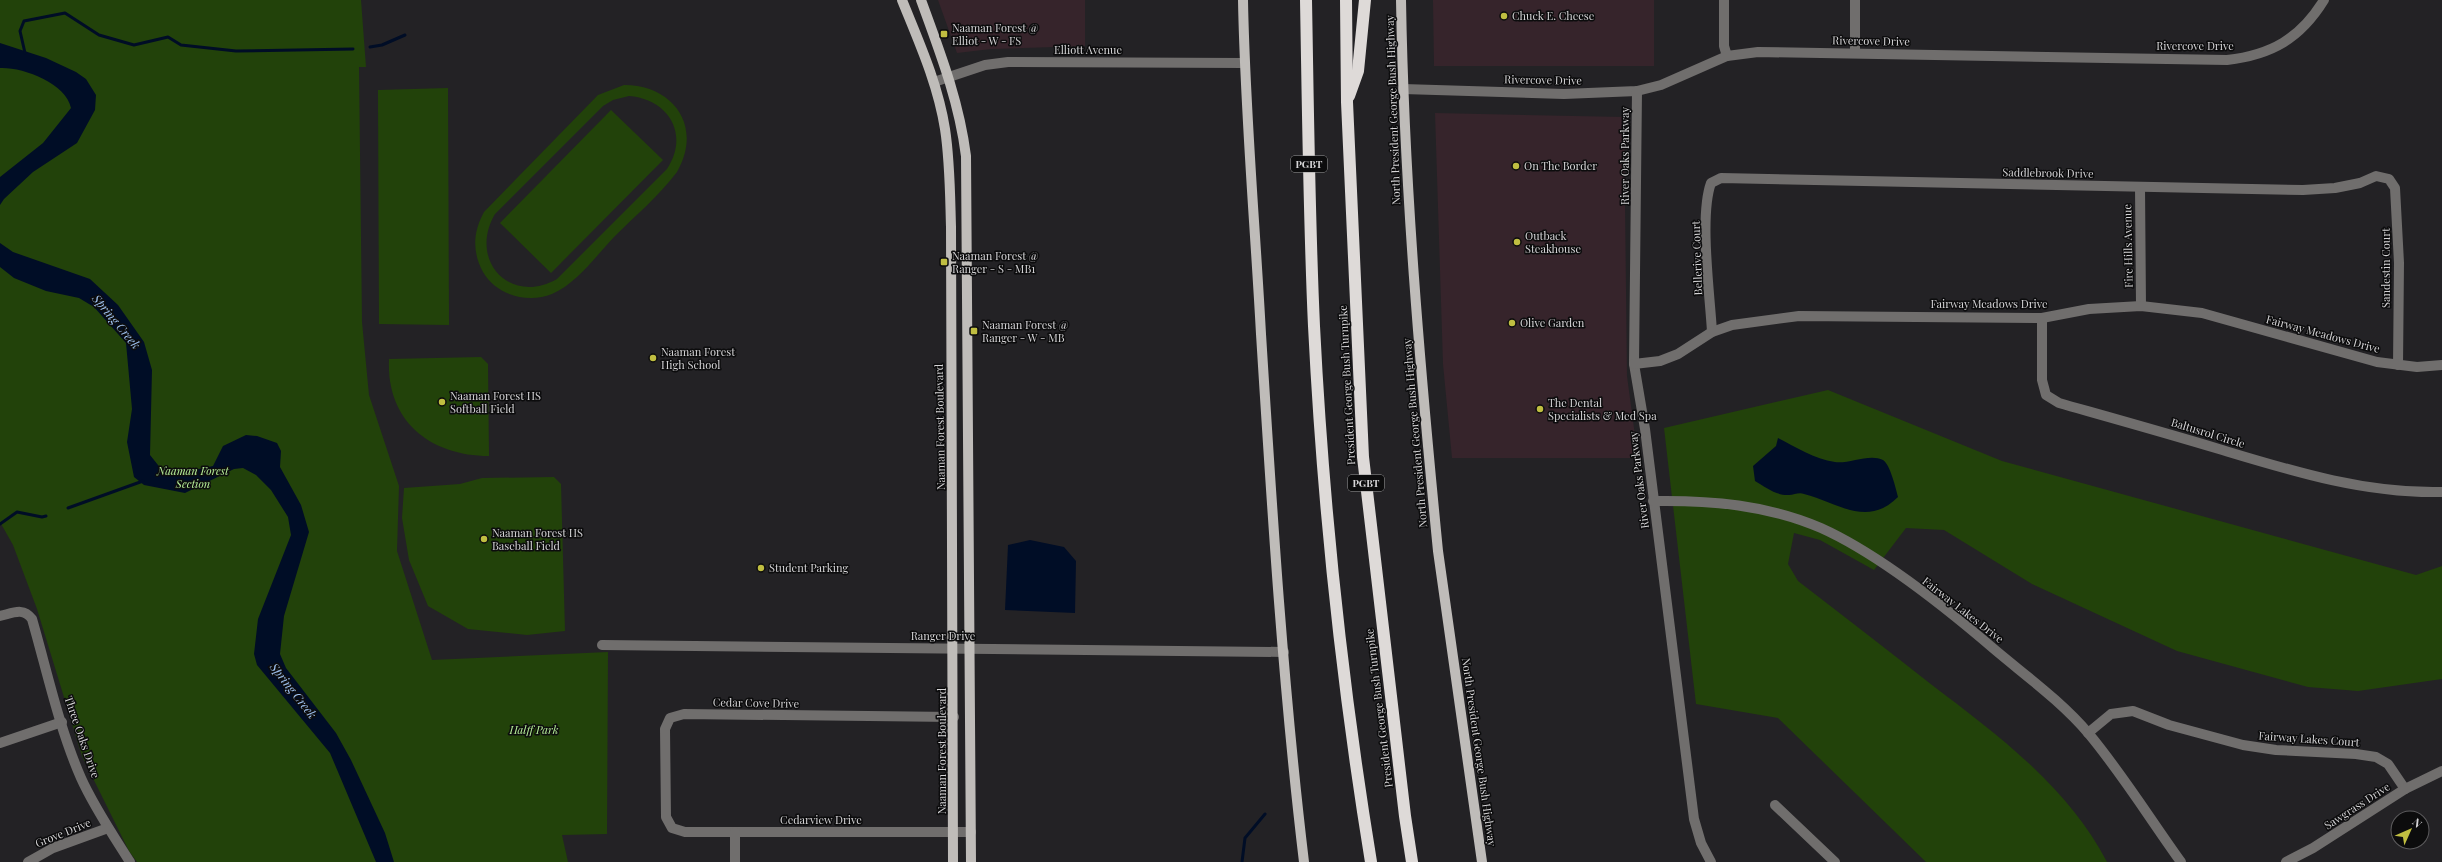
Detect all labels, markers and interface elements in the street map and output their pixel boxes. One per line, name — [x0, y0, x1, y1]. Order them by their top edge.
place label: Chuck E. Cheese — [1512, 8, 1595, 23]
marker: Chuck E. Cheese — [1499, 11, 1509, 21]
street label: North President George Bush Highway — [1382, 14, 1403, 205]
place label: Naaman Forest @ Elliot - W - FS — [952, 20, 1039, 48]
marker: Naaman Forest @ Elliot - W - FS — [939, 29, 949, 39]
street label: Rivercove Drive — [1832, 32, 1910, 49]
street label: Rivercove Drive — [2156, 38, 2234, 53]
street label: Elliott Avenue — [1054, 42, 1122, 57]
street label: Rivercove Drive — [1504, 71, 1582, 88]
street label: River Oaks Parkway — [1617, 107, 1632, 205]
road number: PGBT — [1291, 156, 1327, 172]
place label: On The Border — [1524, 158, 1597, 173]
marker: On The Border — [1511, 161, 1521, 171]
street label: Saddlebrook Drive — [2002, 164, 2094, 181]
street label: Fire Hills Avenue — [2119, 204, 2136, 288]
street label: Bellerive Court — [1688, 220, 1705, 296]
place label: Outback Steakhouse — [1525, 228, 1581, 256]
street label: Sandestin Court — [2378, 228, 2393, 308]
marker: Outback Steakhouse — [1512, 237, 1522, 247]
place label: Naaman Forest @ Ranger - S - MB1 — [952, 248, 1039, 276]
marker: Naaman Forest @ Ranger - S - MB1 — [939, 257, 949, 267]
water label: Spring Creek — [89, 290, 144, 352]
street label: Fairway Meadows Drive — [1930, 296, 2048, 311]
street label: President George Bush Turnpike — [1335, 304, 1358, 465]
street label: Fairway Meadows Drive — [2265, 311, 2382, 356]
place label: Olive Garden — [1520, 315, 1585, 330]
place label: Naaman Forest @ Ranger - W - MB — [982, 317, 1069, 345]
marker: Olive Garden — [1507, 318, 1517, 328]
marker: Naaman Forest @ Ranger - W - MB — [969, 326, 979, 336]
street label: North President George Bush Highway — [1399, 337, 1430, 528]
place label: Naaman Forest High School — [661, 344, 735, 372]
marker: Naaman Forest High School — [648, 353, 658, 363]
street label: Naaman Forest Boulevard — [931, 363, 948, 490]
place label: Naaman Forest HS Softball Field — [450, 388, 541, 416]
place label: The Dental Specialists & Med Spa — [1548, 395, 1657, 423]
marker: Naaman Forest HS Softball Field — [437, 397, 447, 407]
marker: The Dental Specialists & Med Spa — [1535, 404, 1545, 414]
street label: Baltusrol Circle — [2169, 414, 2247, 451]
street label: River Oaks Parkway — [1625, 430, 1652, 530]
park label: Naaman Forest Section — [156, 463, 230, 491]
road number: PGBT — [1348, 475, 1384, 491]
place label: Naaman Forest HS Baseball Field — [492, 525, 583, 553]
marker: Naaman Forest HS Baseball Field — [479, 534, 489, 544]
place label: Student Parking — [769, 560, 848, 575]
marker: Student Parking — [756, 563, 766, 573]
street label: Fairway Lakes Drive — [1920, 573, 2007, 646]
street label: President George Bush Turnpike — [1361, 627, 1396, 788]
street label: Ranger Drive — [911, 628, 976, 643]
street label: North President George Bush Highway — [1459, 657, 1500, 848]
water label: Spring Creek — [266, 658, 321, 722]
street label: Naaman Forest Boulevard — [934, 687, 949, 814]
street label: Three Oaks Drive — [61, 694, 104, 780]
street label: Cedar Cove Drive — [713, 694, 800, 711]
park label: Halff Park — [509, 722, 559, 737]
street label: Fairway Lakes Court — [2258, 727, 2360, 750]
street label: Sawgrass Drive — [2321, 779, 2393, 832]
north arrow — [2390, 810, 2430, 850]
street label: Cedarview Drive — [780, 812, 862, 827]
street label: Grove Drive — [33, 814, 93, 851]
text: N — [2409, 814, 2426, 831]

